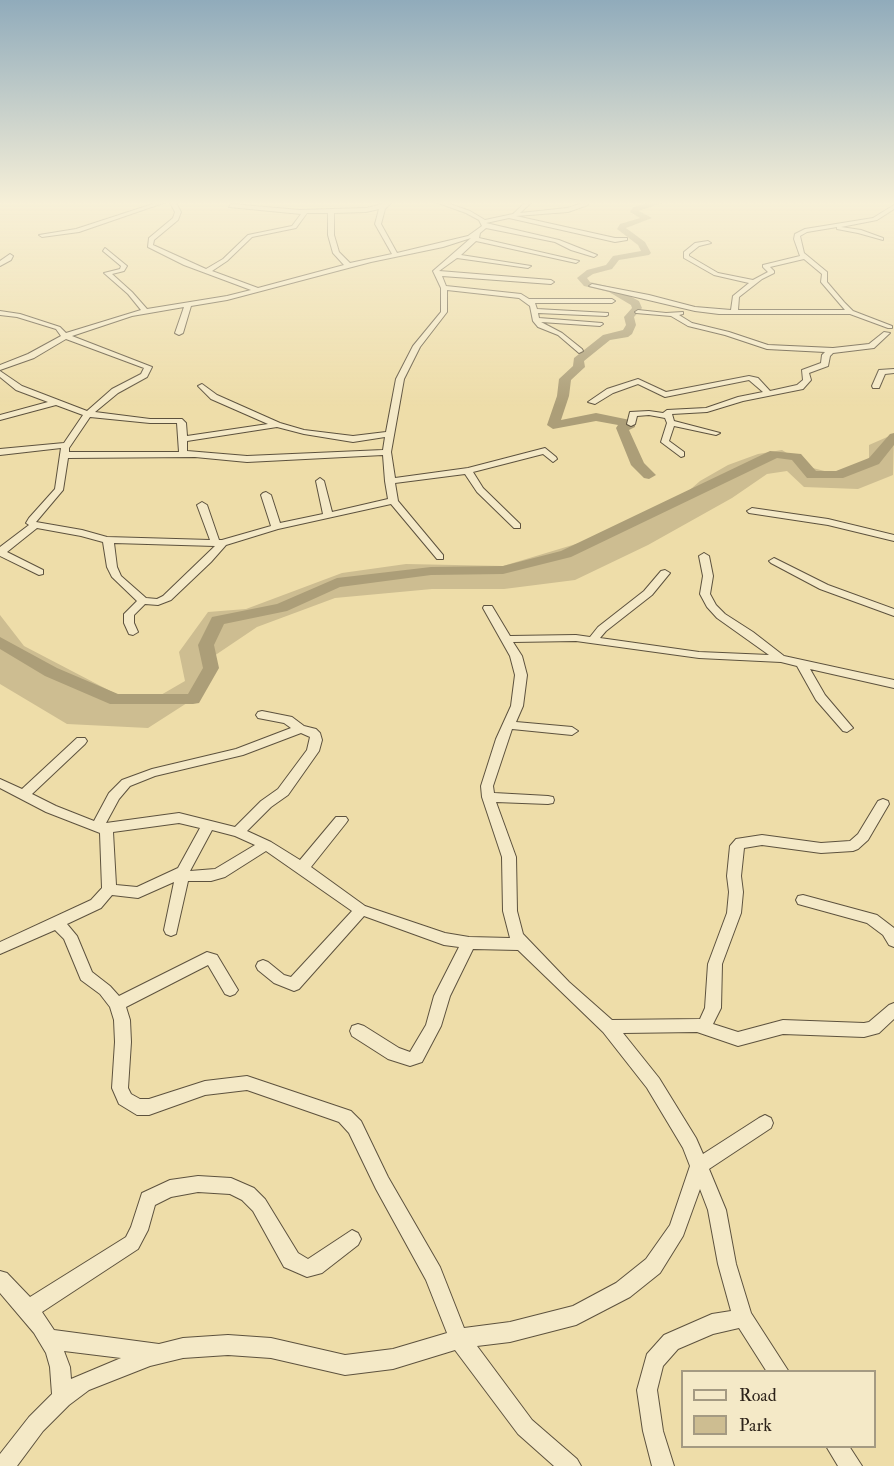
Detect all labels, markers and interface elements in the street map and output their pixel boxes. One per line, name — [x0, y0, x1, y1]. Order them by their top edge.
legend — [681, 1370, 876, 1448]
text: Road — [739, 1384, 777, 1407]
text: Park — [739, 1414, 772, 1437]

